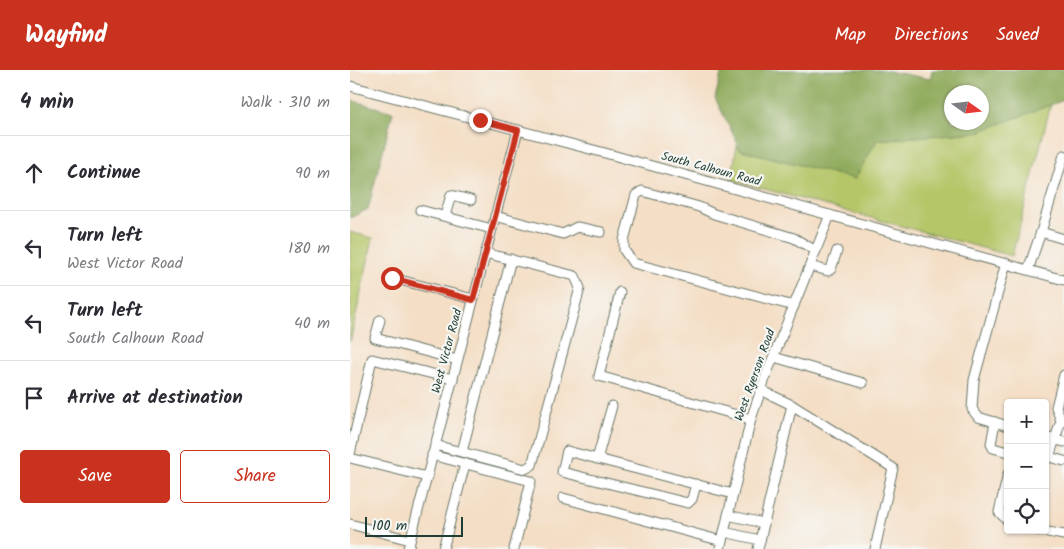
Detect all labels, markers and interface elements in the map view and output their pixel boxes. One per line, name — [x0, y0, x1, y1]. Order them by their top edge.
text: Wayfind — [25, 16, 107, 55]
text: Map — [834, 21, 866, 50]
text: Directions — [894, 21, 968, 50]
text: Saved — [996, 21, 1039, 50]
north arrow — [944, 85, 989, 130]
text: 4 min — [20, 86, 74, 119]
text: Walk · 310 m — [241, 90, 330, 115]
route end — [469, 109, 492, 132]
street label: South Calhoun Road — [659, 147, 764, 192]
text: Continue — [67, 158, 140, 188]
icon: ahead — [20, 159, 48, 187]
text: 90 m — [295, 161, 330, 186]
text: Turn left — [67, 221, 142, 251]
icon: left — [20, 234, 48, 262]
text: 180 m — [288, 236, 330, 261]
text: West Victor Road — [67, 251, 183, 276]
route start — [381, 267, 404, 290]
text: Turn left — [67, 296, 142, 326]
street label: West Victor Road — [427, 306, 468, 395]
icon: left — [20, 309, 48, 337]
text: 40 m — [294, 311, 330, 336]
street label: West Ryerson Road — [729, 325, 781, 424]
text: South Calhoun Road — [67, 326, 203, 351]
text: Arrive at destination — [67, 383, 243, 413]
icon: arrive — [20, 384, 48, 412]
map controls — [1004, 399, 1049, 534]
button: + — [1004, 399, 1049, 444]
button: − — [1004, 444, 1049, 489]
button: Save — [20, 450, 170, 503]
button: Share — [180, 450, 330, 503]
button: locate — [1004, 489, 1049, 534]
scale bar — [365, 514, 462, 537]
text: 100 m — [372, 515, 407, 537]

